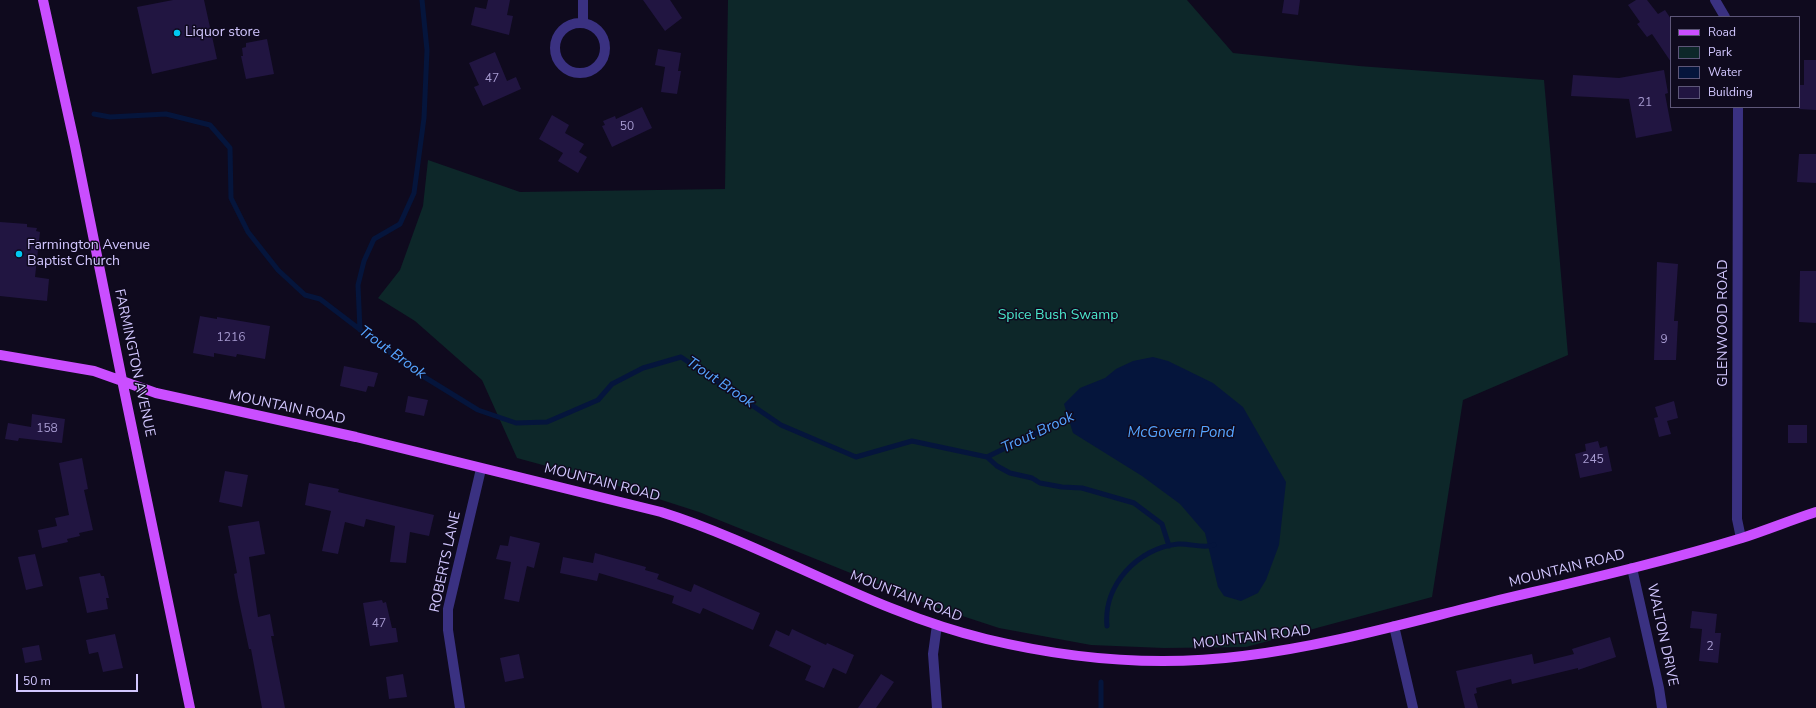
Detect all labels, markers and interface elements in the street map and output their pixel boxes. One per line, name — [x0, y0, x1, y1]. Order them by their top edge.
legend — [1670, 16, 1800, 108]
text: Road — [1708, 24, 1736, 40]
place label: Liquor store — [185, 25, 260, 41]
marker: Liquor store — [172, 28, 182, 38]
text: Park — [1708, 44, 1732, 60]
text: Water — [1708, 64, 1742, 80]
house number: 47 — [485, 72, 499, 86]
text: Building — [1708, 84, 1753, 100]
house number: 21 — [1638, 96, 1652, 110]
house number: 50 — [620, 120, 634, 134]
place label: Farmington Avenue Baptist Church — [27, 238, 150, 270]
marker: Farmington Avenue Baptist Church — [14, 249, 24, 259]
street label: GLENWOOD ROAD — [1716, 259, 1732, 387]
street label: FARMINGTON AVENUE — [110, 287, 158, 439]
park label: Spice Bush Swamp — [998, 308, 1118, 324]
water label: Trout Brook — [355, 323, 429, 383]
house number: 1216 — [217, 331, 245, 345]
house number: 9 — [1660, 333, 1668, 347]
water label: Trout Brook — [682, 354, 758, 412]
street label: MOUNTAIN ROAD — [227, 387, 347, 429]
water label: Trout Brook — [999, 408, 1077, 458]
house number: 158 — [36, 422, 58, 436]
water label: McGovern Pond — [1128, 424, 1234, 442]
house number: 245 — [1582, 453, 1604, 467]
street label: MOUNTAIN ROAD — [542, 460, 662, 506]
street label: ROBERTS LANE — [427, 510, 465, 614]
street label: MOUNTAIN ROAD — [1507, 546, 1627, 592]
street label: MOUNTAIN ROAD — [848, 568, 964, 626]
street label: WALTON DRIVE — [1643, 582, 1681, 688]
house number: 47 — [372, 617, 386, 631]
street label: MOUNTAIN ROAD — [1192, 622, 1312, 654]
house number: 2 — [1706, 640, 1714, 654]
scale bar — [18, 666, 140, 692]
text: 50 m — [23, 673, 51, 689]

